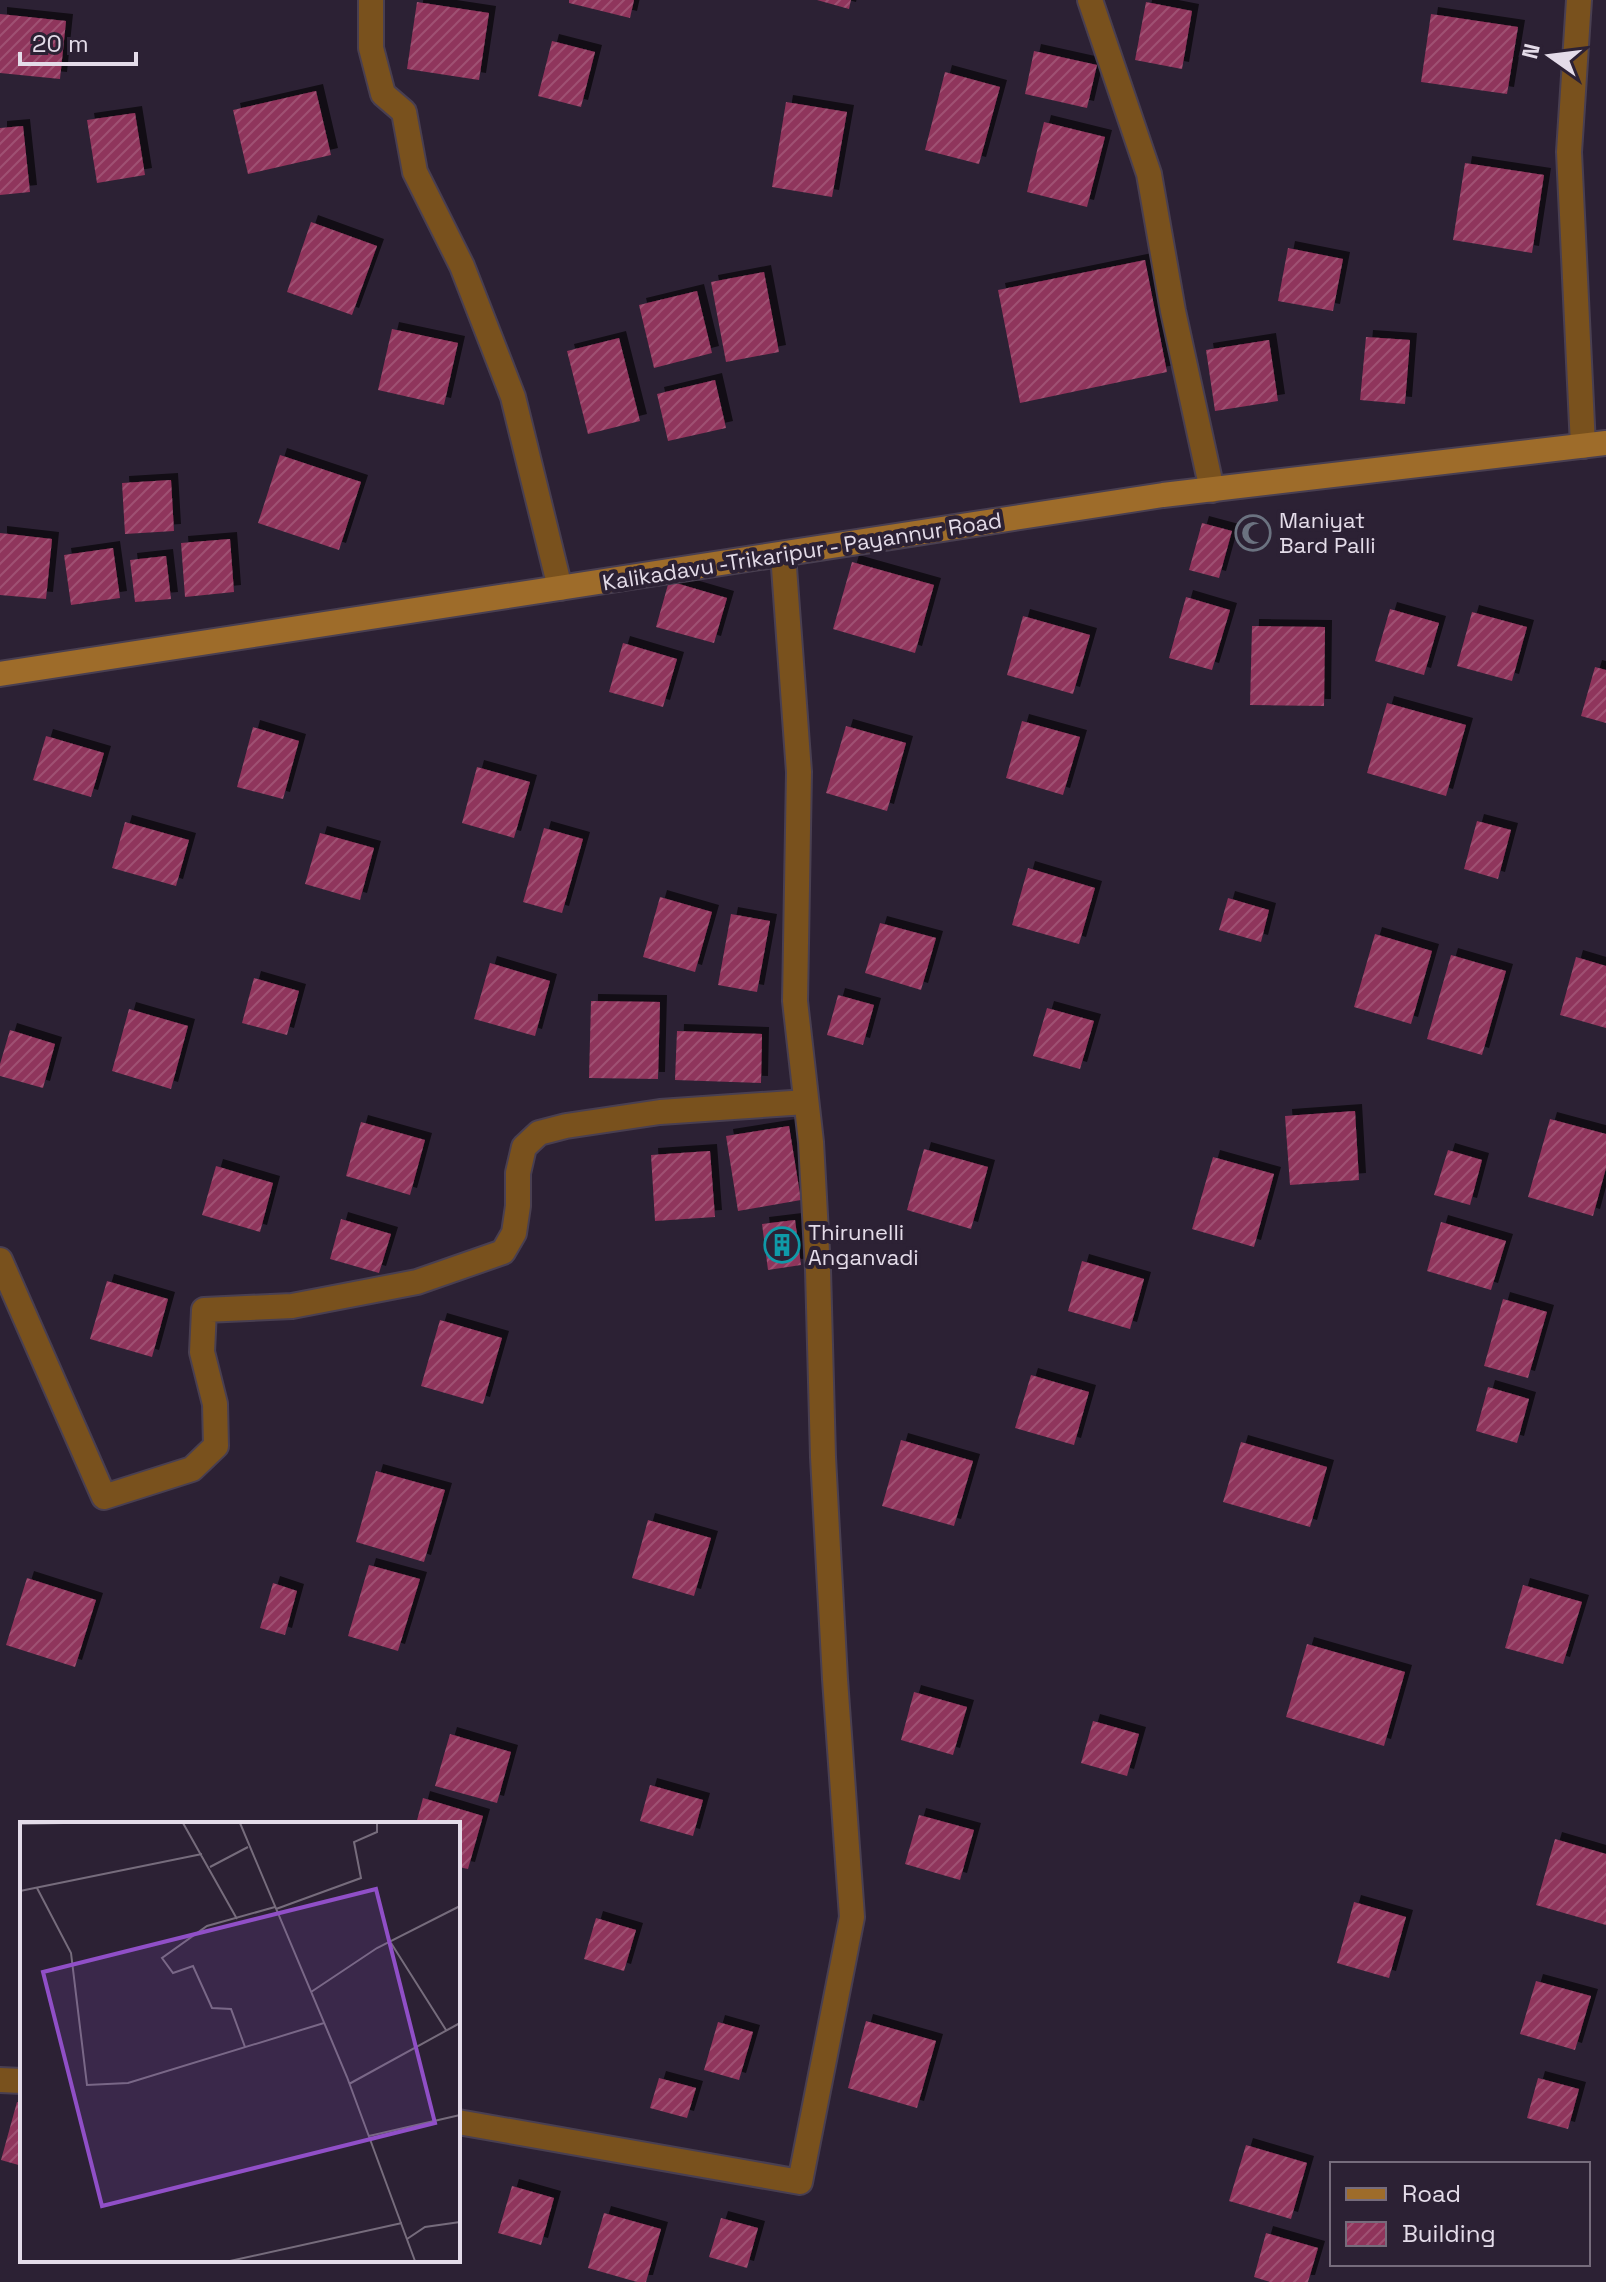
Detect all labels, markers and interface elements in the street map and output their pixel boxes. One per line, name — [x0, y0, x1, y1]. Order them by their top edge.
scale bar — [20, 16, 136, 66]
north arrow — [1510, 16, 1590, 96]
text: 20 m — [32, 28, 89, 59]
text: N — [1515, 41, 1546, 62]
street label: Kalikadavu -Trikaripur - Payannur Road — [600, 506, 1004, 596]
place label: Maniyat Bard Palli — [1279, 506, 1376, 559]
mosque icon: Maniyat Bard Palli — [1234, 514, 1272, 552]
place label: Thirunelli Anganvadi — [808, 1218, 919, 1271]
building icon: Thirunelli Anganvadi — [763, 1226, 801, 1264]
inset map — [20, 1822, 460, 2262]
legend — [1330, 2162, 1590, 2266]
text: Road — [1402, 2178, 1461, 2209]
text: Building — [1402, 2218, 1496, 2249]

